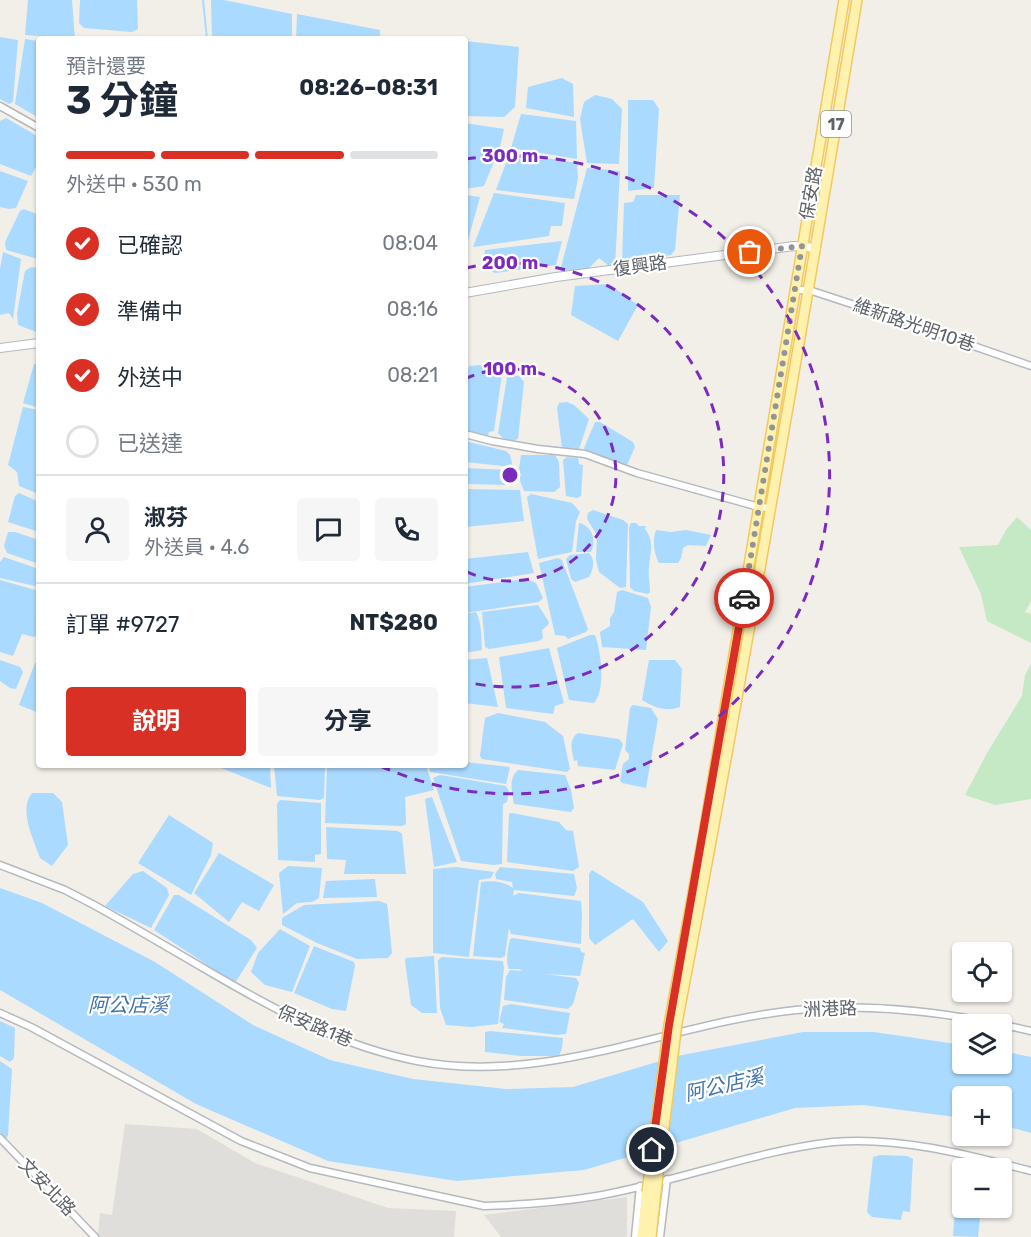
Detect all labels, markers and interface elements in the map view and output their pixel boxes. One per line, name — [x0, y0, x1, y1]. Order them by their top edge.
text: 預計還要 — [66, 54, 146, 78]
text: 08:26–08:31 — [299, 74, 438, 101]
text: 3 分鐘 — [66, 78, 178, 124]
road number: 17 — [821, 111, 851, 137]
text: 300 m — [482, 145, 538, 167]
street label: 保安路 — [795, 165, 827, 221]
text: 外送中 · 530 m — [66, 172, 202, 196]
pin — [724, 226, 775, 277]
icon: check — [66, 227, 99, 260]
text: 08:04 — [382, 231, 438, 255]
text: 已確認 — [117, 232, 183, 259]
icon: bag — [733, 235, 766, 268]
street label: 復興路 — [612, 251, 668, 281]
text: 200 m — [482, 252, 538, 274]
icon: check — [66, 293, 99, 326]
street label: 維新路光明10巷 — [850, 294, 978, 356]
text: 08:16 — [387, 297, 438, 321]
text: 準備中 — [117, 298, 183, 325]
text: 100 m — [483, 358, 537, 380]
icon: check — [66, 359, 99, 392]
text: 08:21 — [387, 363, 438, 387]
text: 外送中 — [117, 364, 183, 391]
text: 已送達 — [117, 430, 183, 457]
centre of rings — [500, 465, 520, 485]
button: person — [66, 498, 129, 561]
button: chat — [297, 498, 360, 561]
button: phone — [375, 498, 438, 561]
text: 淑芬 — [144, 504, 188, 531]
text: 外送員 · 4.6 — [144, 535, 249, 559]
courier — [714, 568, 774, 628]
icon: car — [728, 582, 761, 615]
text: NT$280 — [349, 609, 438, 636]
text: 訂單 #9727 — [66, 611, 179, 638]
button: 說明 — [66, 687, 246, 756]
button: 分享 — [258, 687, 438, 756]
map controls — [952, 942, 1012, 1218]
button: locate — [952, 942, 1012, 1002]
water label: 阿公店溪 — [88, 993, 171, 1017]
street label: 洲港路 — [803, 997, 857, 1021]
street label: 保安路1巷 — [274, 1000, 356, 1052]
button: layers — [952, 1014, 1012, 1074]
water label: 阿公店溪 — [682, 1064, 769, 1106]
button: + — [952, 1086, 1012, 1146]
pin — [626, 1124, 677, 1175]
icon: home — [635, 1133, 668, 1166]
street label: 文安北路 — [14, 1153, 80, 1221]
button: − — [952, 1158, 1012, 1218]

